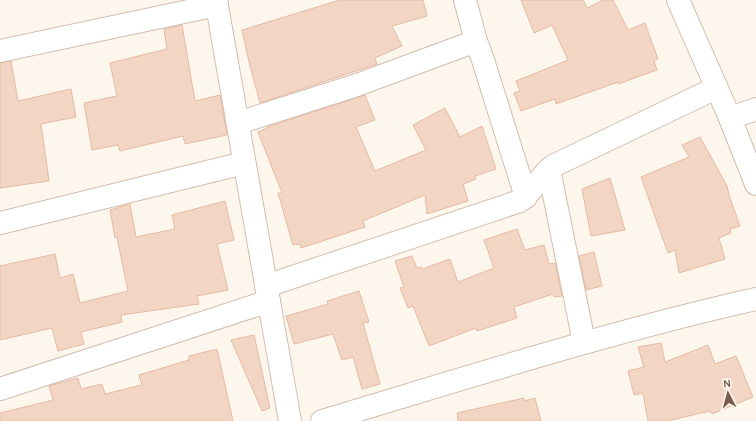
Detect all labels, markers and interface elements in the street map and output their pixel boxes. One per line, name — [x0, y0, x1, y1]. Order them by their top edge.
north arrow — [708, 373, 748, 413]
text: N — [722, 377, 732, 390]

